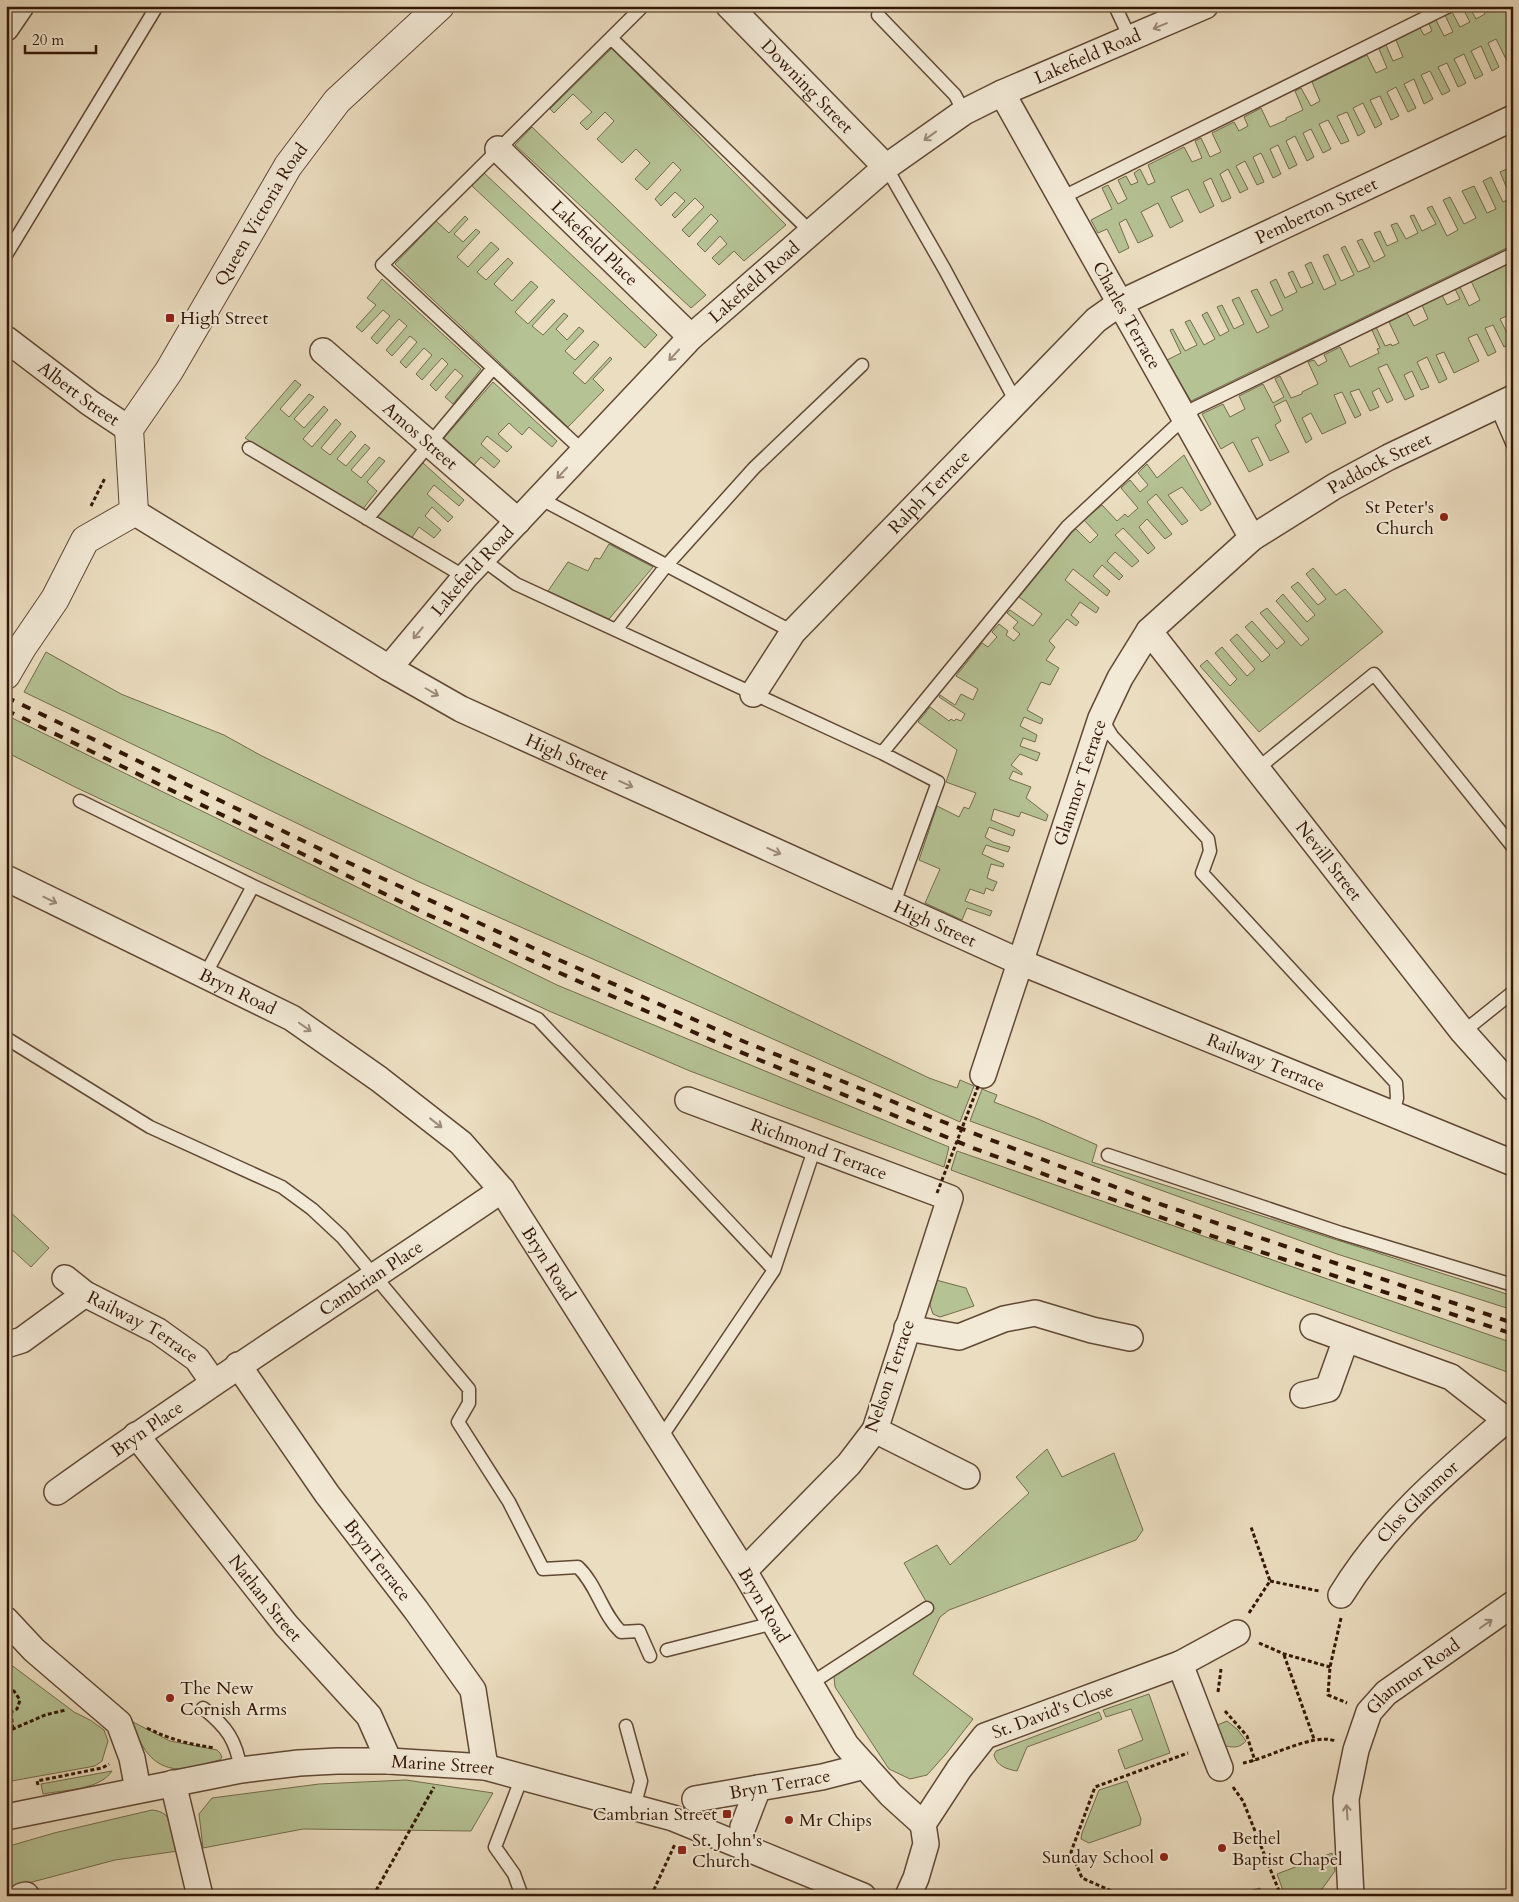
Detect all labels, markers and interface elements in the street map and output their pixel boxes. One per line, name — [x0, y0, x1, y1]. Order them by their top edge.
one-way arrow — [1153, 21, 1168, 31]
scale bar — [25, 22, 96, 54]
street label: Lakefield Road — [1031, 22, 1145, 90]
text: 20 m — [32, 30, 64, 50]
street label: Downing Street — [755, 34, 859, 139]
one-way arrow — [923, 131, 937, 141]
street label: Queen Victoria Road — [208, 138, 314, 291]
street label: Pemberton Street — [1251, 171, 1382, 250]
street label: Lakefield Place — [545, 195, 644, 292]
street label: Lakefield Road — [703, 235, 805, 329]
street label: Charles Terrace — [1087, 257, 1167, 374]
place label: High Street — [180, 306, 269, 331]
marker: High Street — [164, 312, 176, 324]
one-way arrow — [668, 349, 680, 361]
street label: Albert Street — [33, 355, 125, 432]
street label: Amos Street — [377, 396, 463, 476]
street label: Paddock Street — [1322, 426, 1435, 500]
street label: Ralph Terrace — [882, 445, 976, 539]
one-way arrow — [556, 467, 568, 480]
place label: St Peter's Church — [1365, 495, 1434, 541]
marker: St Peter's Church — [1438, 511, 1450, 523]
street label: Lakefield Road — [425, 520, 520, 621]
one-way arrow — [413, 626, 424, 639]
one-way arrow — [424, 688, 438, 698]
street label: Glanmor Terrace — [1047, 716, 1112, 849]
street label: High Street — [521, 727, 613, 787]
one-way arrow — [618, 780, 633, 790]
street label: Nevill Street — [1290, 816, 1368, 906]
one-way arrow — [766, 847, 781, 857]
street label: High Street — [890, 894, 981, 953]
one-way arrow — [42, 896, 57, 905]
street label: Bryn Road — [195, 962, 281, 1021]
one-way arrow — [298, 1022, 312, 1032]
street label: Railway Terrace — [1203, 1027, 1329, 1097]
street label: Richmond Terrace — [747, 1112, 891, 1186]
one-way arrow — [429, 1118, 442, 1129]
street label: Bryn Road — [516, 1222, 582, 1305]
street label: Cambrian Place — [314, 1234, 428, 1322]
street label: Railway Terrace — [83, 1285, 204, 1369]
street label: Nelson Terrace — [859, 1316, 921, 1436]
street label: Bryn Place — [106, 1395, 188, 1463]
street label: Clos Glanmor — [1371, 1454, 1464, 1548]
street label: BrynTerrace — [338, 1514, 417, 1606]
street label: Nathan Street — [223, 1549, 308, 1647]
street label: Bryn Road — [732, 1563, 796, 1648]
one-way arrow — [1479, 1619, 1493, 1629]
street label: Glanmor Road — [1360, 1632, 1465, 1720]
place label: The New Cornish Arms — [180, 1676, 287, 1722]
street label: St. David's Close — [988, 1677, 1117, 1745]
marker: The New Cornish Arms — [164, 1692, 176, 1704]
street label: Marine Street — [391, 1749, 497, 1782]
street label: Bryn Terrace — [727, 1763, 833, 1805]
place label: Cambrian Street — [593, 1802, 717, 1827]
one-way arrow — [1342, 1804, 1351, 1820]
marker: Cambrian Street — [721, 1808, 733, 1820]
place label: Mr Chips — [799, 1808, 872, 1833]
marker: Mr Chips — [783, 1814, 795, 1826]
place label: Bethel Baptist Chapel — [1232, 1826, 1343, 1872]
place label: St. John's Church — [692, 1828, 762, 1874]
marker: Bethel Baptist Chapel — [1216, 1842, 1228, 1854]
marker: St. John's Church — [676, 1844, 688, 1856]
place label: Sunday School — [1042, 1845, 1154, 1870]
marker: Sunday School — [1158, 1851, 1170, 1863]

